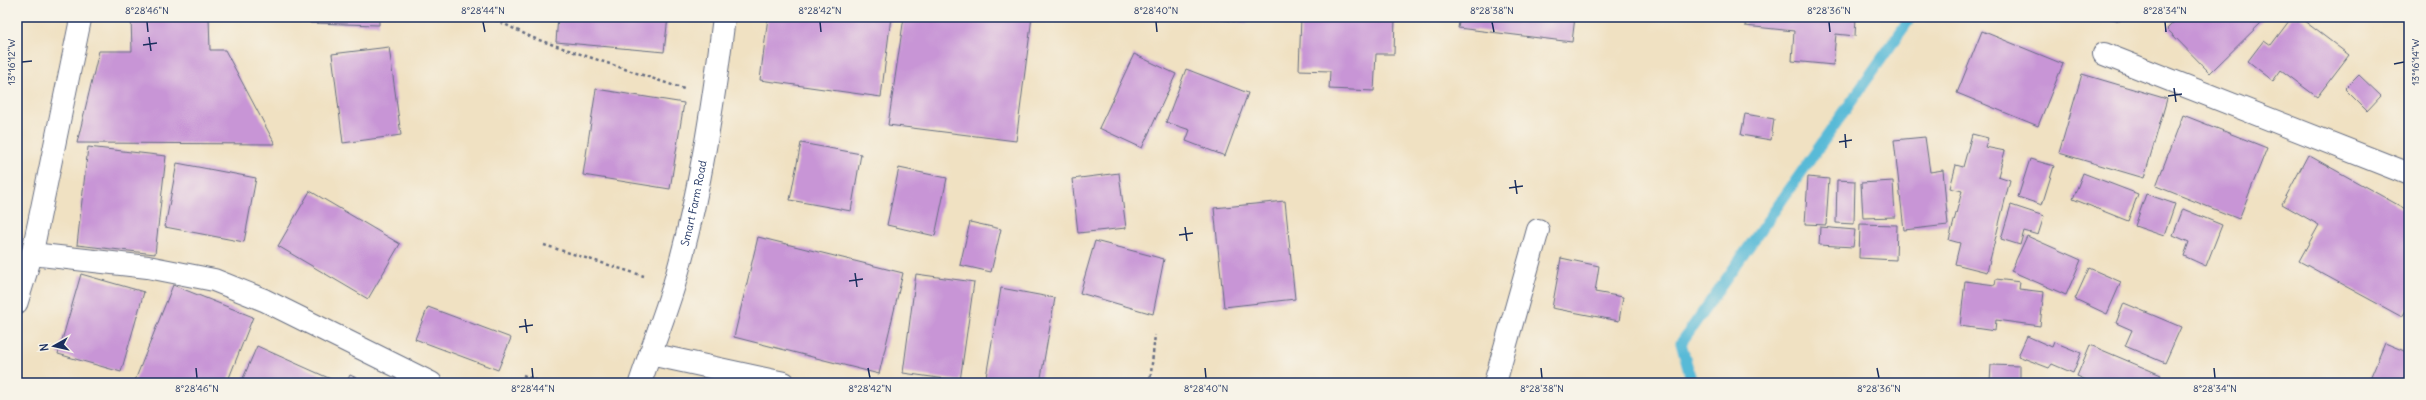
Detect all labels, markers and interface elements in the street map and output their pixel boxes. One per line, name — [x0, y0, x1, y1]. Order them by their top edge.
text: 8°28'46"N — [125, 4, 169, 17]
text: 8°28'44"N — [461, 4, 505, 17]
text: 8°28'42"N — [798, 4, 842, 17]
text: 8°28'40"N — [1134, 4, 1178, 17]
text: 8°28'38"N — [1470, 4, 1514, 17]
text: 8°28'36"N — [1807, 4, 1851, 17]
text: 8°28'34"N — [2143, 4, 2187, 17]
text: 13°16'12"W — [5, 39, 18, 85]
text: 13°16'14"W — [2409, 39, 2422, 85]
street label: Smart Farm Road — [678, 159, 710, 248]
north arrow — [34, 326, 74, 366]
text: N — [37, 343, 52, 352]
text: 8°28'46"N — [175, 382, 219, 395]
text: 8°28'44"N — [511, 382, 555, 395]
text: 8°28'42"N — [848, 382, 892, 395]
text: 8°28'40"N — [1184, 382, 1228, 395]
text: 8°28'38"N — [1520, 382, 1564, 395]
text: 8°28'36"N — [1857, 382, 1901, 395]
text: 8°28'34"N — [2193, 382, 2237, 395]

